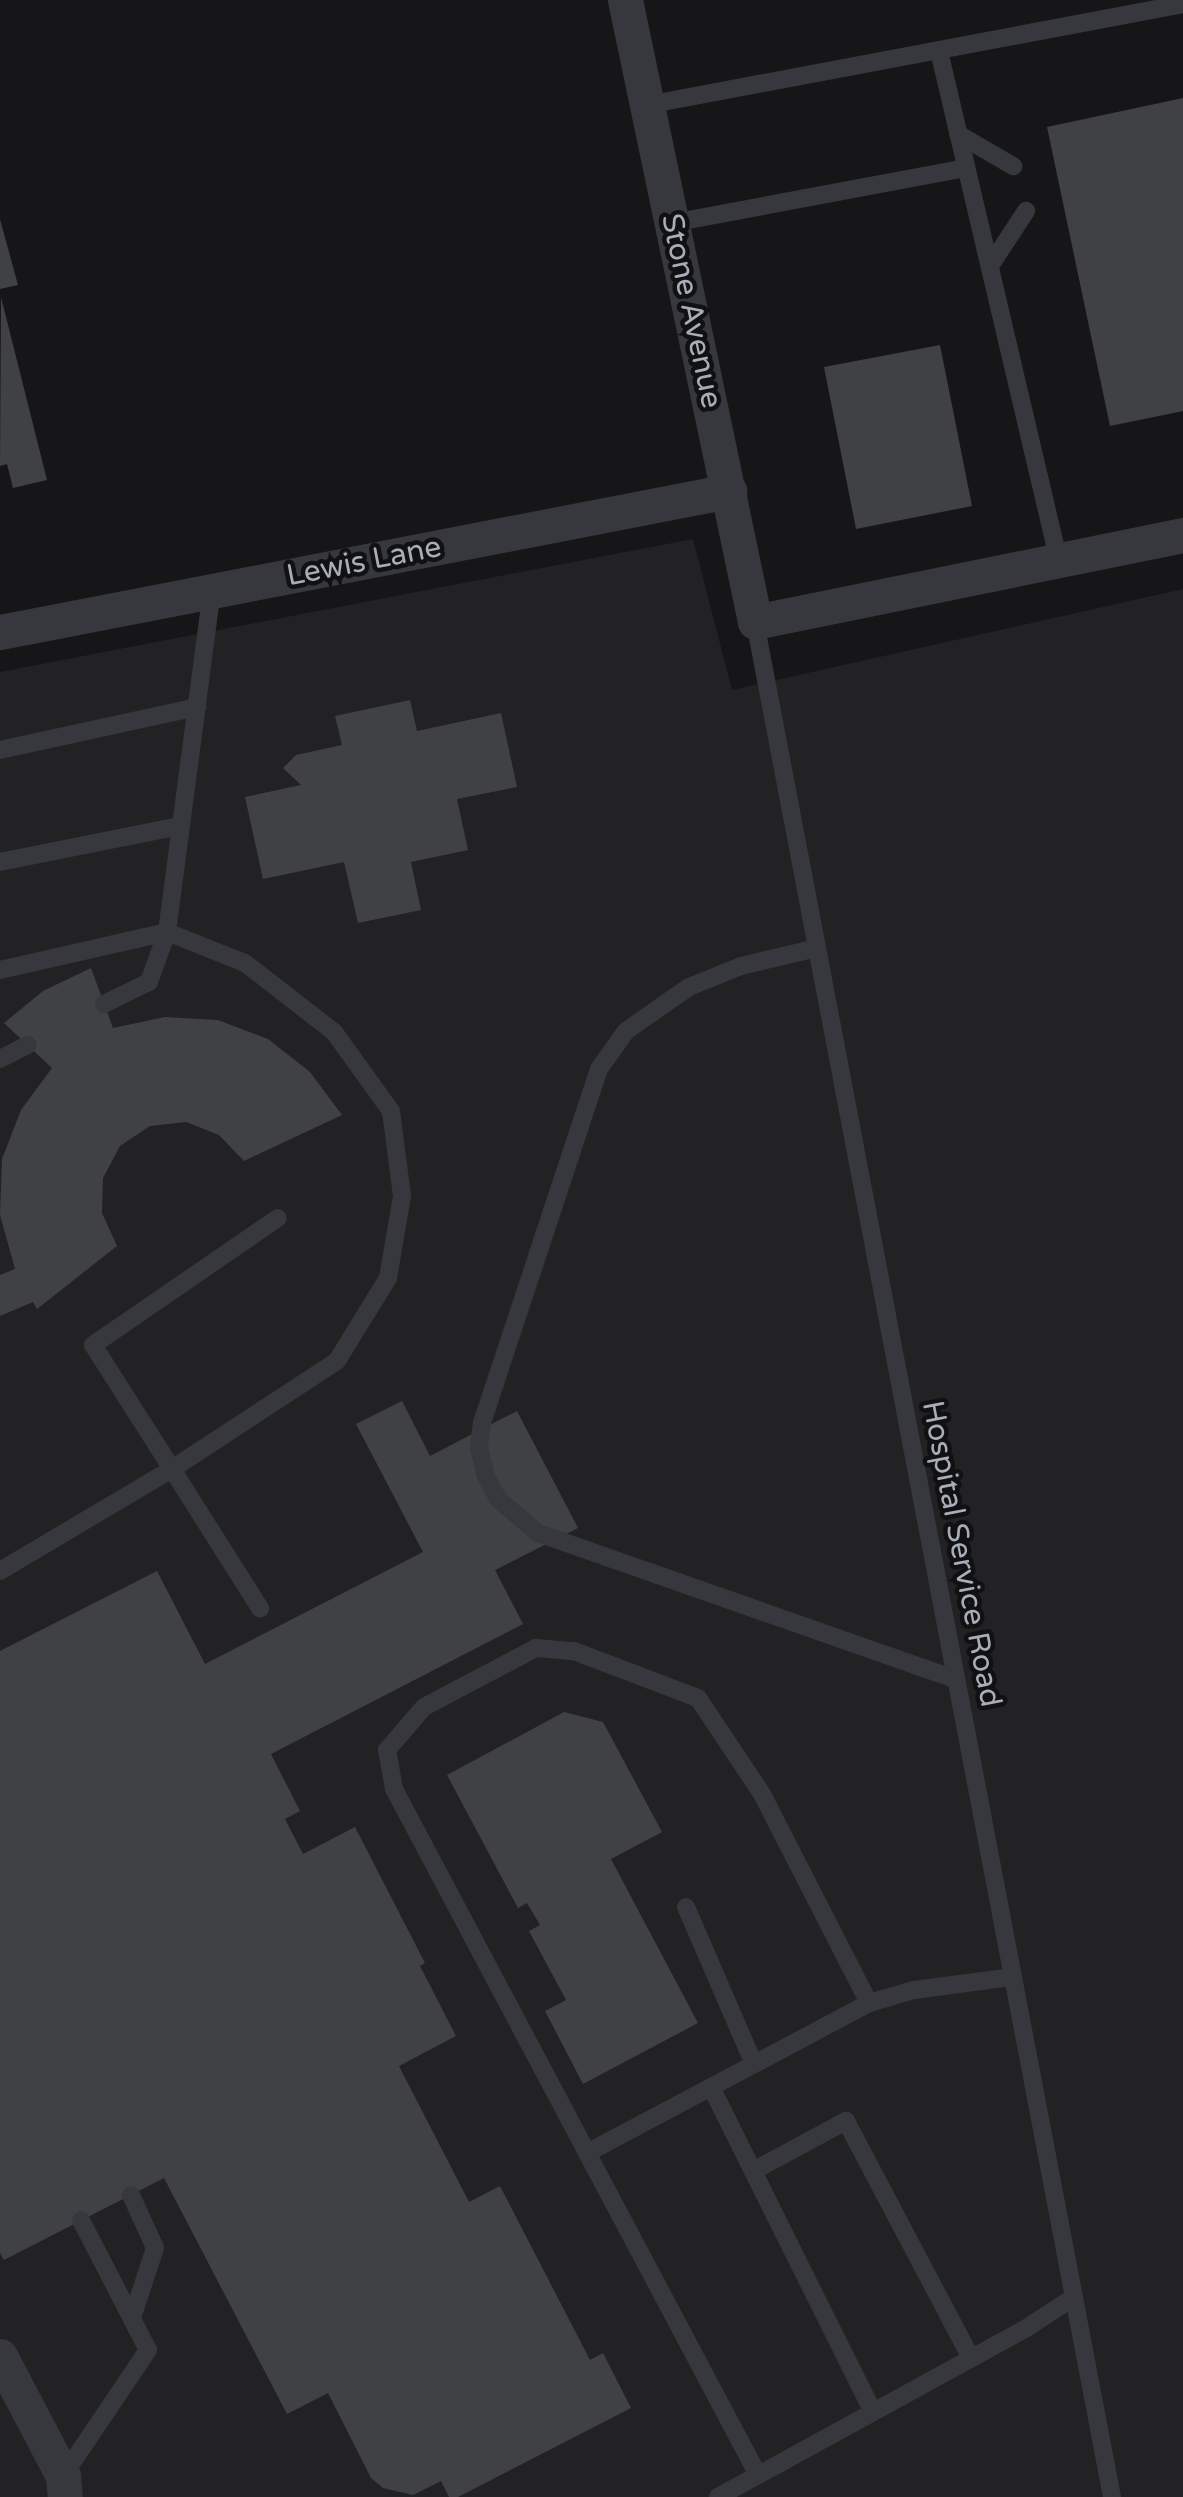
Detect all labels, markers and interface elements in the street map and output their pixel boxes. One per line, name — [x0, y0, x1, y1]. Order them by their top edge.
street label: Stone Avenue — [653, 211, 729, 411]
street label: Lewis Lane — [284, 529, 444, 595]
street label: Hospital Service Road — [914, 1398, 1008, 1710]

